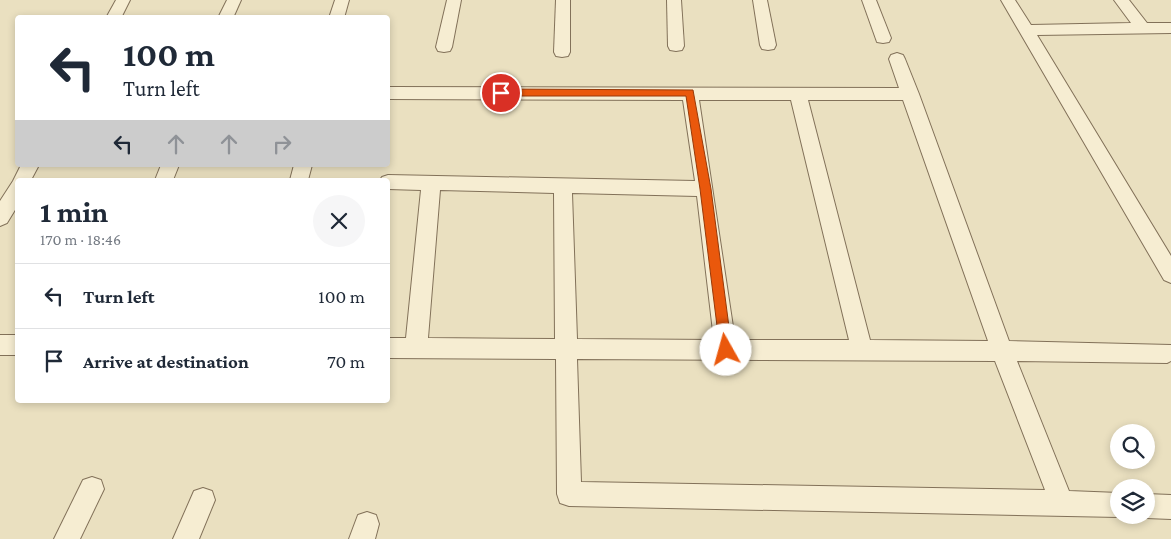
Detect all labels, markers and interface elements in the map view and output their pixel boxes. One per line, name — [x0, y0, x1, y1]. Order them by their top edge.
icon: left — [40, 35, 105, 100]
text: 100 m — [123, 35, 215, 74]
pin — [480, 72, 522, 114]
text: Turn left — [123, 76, 200, 101]
icon: arrive — [487, 79, 515, 107]
icon: left — [109, 130, 137, 158]
icon: ahead — [162, 130, 190, 158]
icon: ahead — [215, 130, 243, 158]
icon: right — [268, 130, 296, 158]
text: 1 min — [40, 195, 108, 228]
button: close — [313, 195, 365, 247]
text: 170 m · 18:46 — [40, 231, 121, 248]
icon: left — [40, 282, 68, 310]
text: Turn left — [83, 286, 155, 307]
text: 100 m — [318, 286, 365, 307]
position arrow — [699, 323, 751, 375]
icon: arrive — [40, 347, 68, 375]
text: Arrive at destination — [83, 351, 249, 372]
text: 70 m — [327, 351, 365, 372]
map controls — [1110, 424, 1155, 524]
button: search — [1110, 424, 1155, 469]
button: layers — [1110, 479, 1155, 524]

